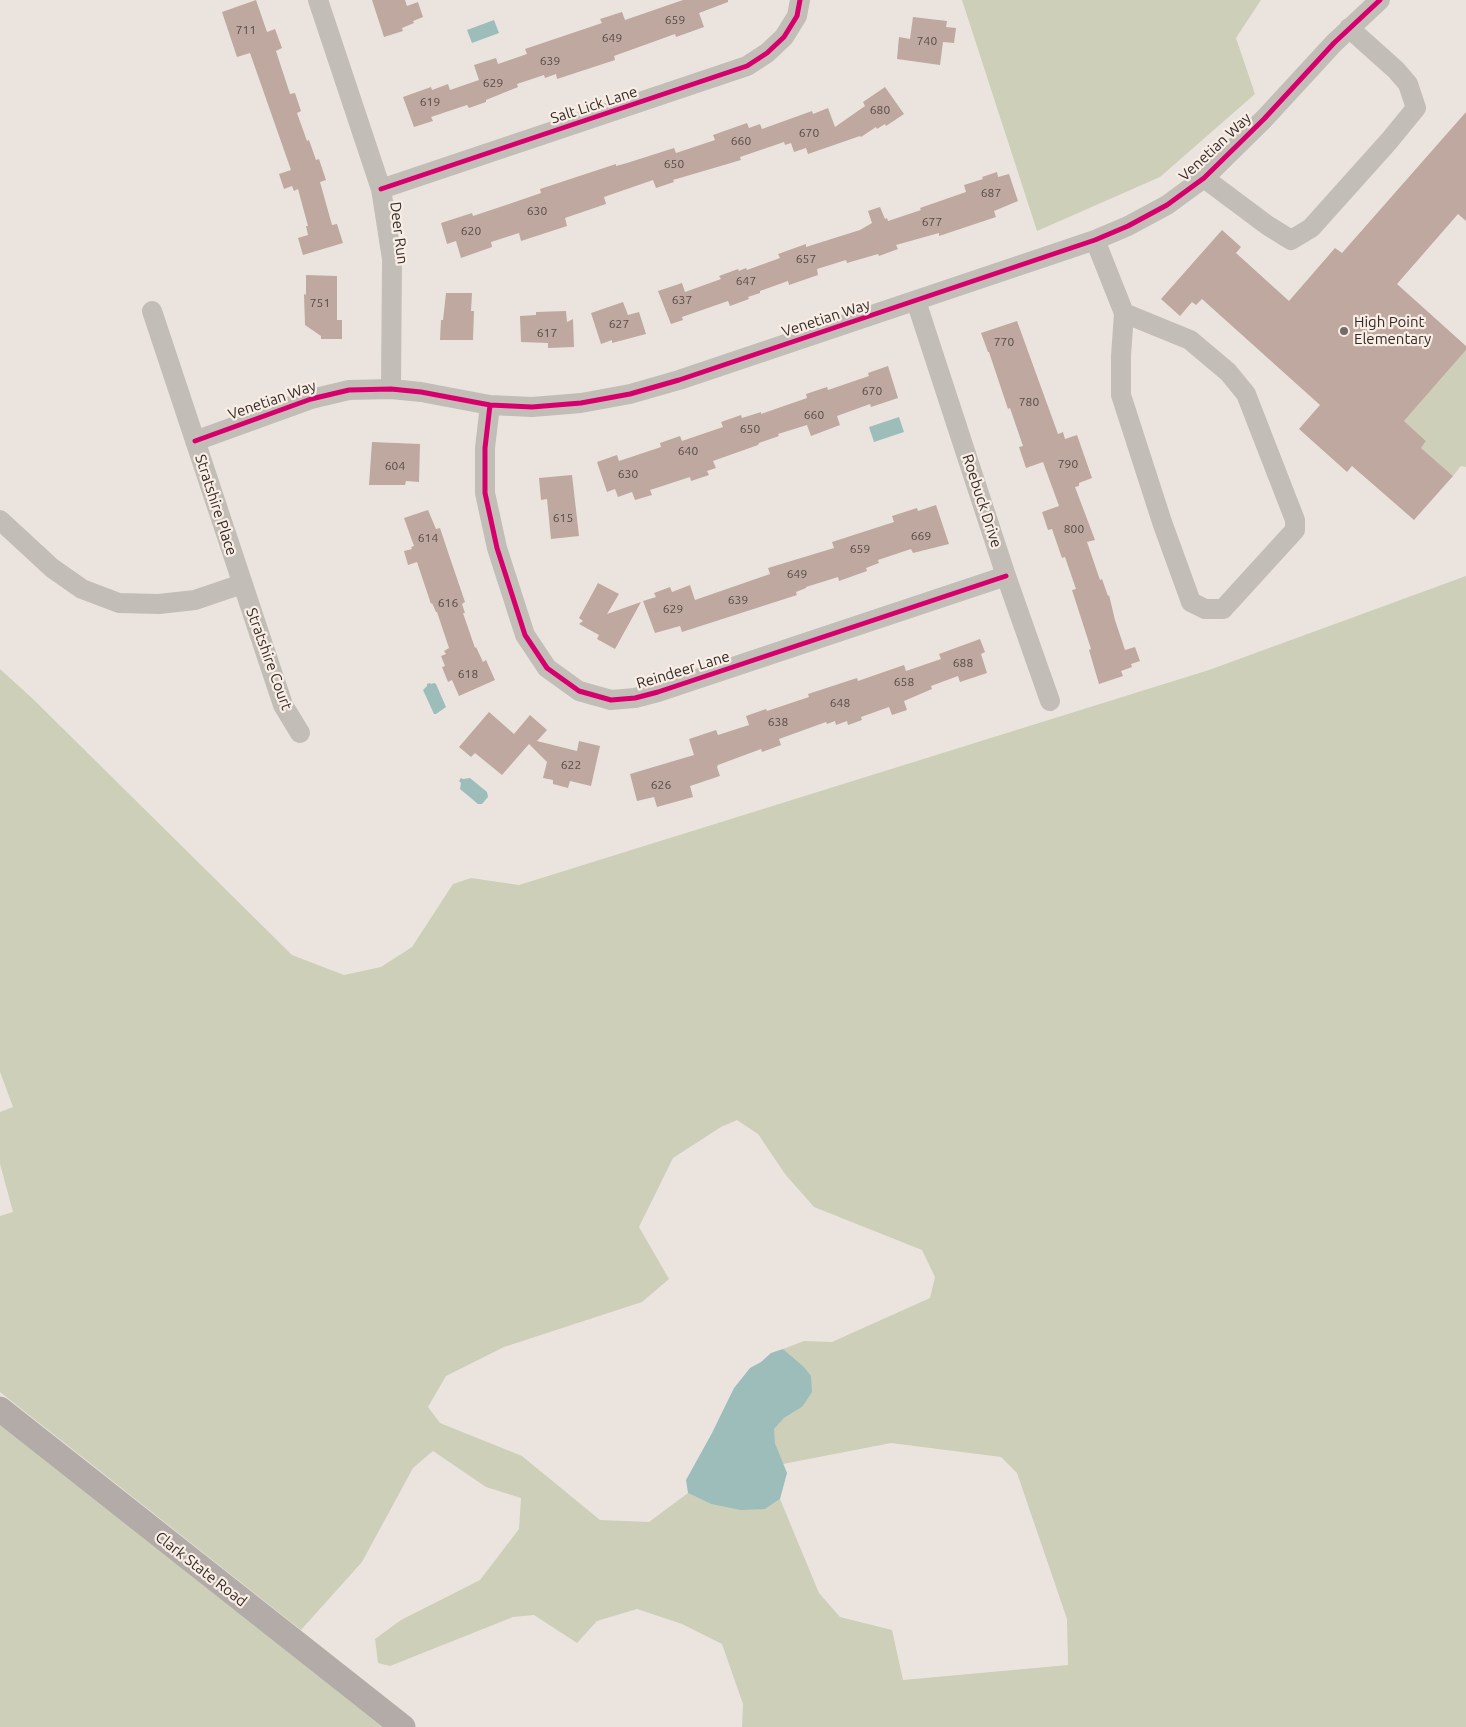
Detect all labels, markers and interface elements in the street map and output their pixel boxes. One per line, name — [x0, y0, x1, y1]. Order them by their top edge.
house number: 659 — [665, 13, 685, 27]
house number: 711 — [236, 23, 256, 37]
house number: 649 — [602, 31, 622, 45]
house number: 740 — [917, 34, 937, 48]
house number: 639 — [540, 54, 560, 68]
house number: 629 — [483, 76, 503, 90]
street label: Salt Lick Lane — [548, 82, 640, 128]
house number: 619 — [420, 95, 440, 109]
house number: 680 — [870, 103, 890, 117]
street label: Venetian Way — [1175, 109, 1255, 185]
house number: 670 — [799, 126, 819, 140]
house number: 660 — [731, 134, 751, 148]
house number: 650 — [664, 157, 684, 171]
house number: 687 — [981, 186, 1001, 200]
street label: Deer Run — [386, 201, 412, 265]
house number: 630 — [527, 204, 547, 218]
house number: 677 — [922, 215, 942, 229]
house number: 620 — [461, 224, 481, 238]
house number: 657 — [796, 252, 816, 266]
house number: 647 — [736, 274, 756, 288]
house number: 637 — [672, 293, 692, 307]
street label: Venetian Way — [780, 295, 872, 341]
house number: 751 — [310, 296, 330, 310]
place label: High Point Elementary — [1354, 313, 1431, 348]
house number: 627 — [609, 317, 629, 331]
marker: High Point Elementary — [1338, 325, 1350, 337]
house number: 617 — [537, 326, 557, 340]
house number: 770 — [994, 335, 1014, 349]
street label: Venetian Way — [226, 377, 318, 423]
house number: 670 — [862, 384, 882, 398]
house number: 780 — [1019, 395, 1039, 409]
house number: 660 — [804, 408, 824, 422]
house number: 650 — [740, 422, 760, 436]
house number: 640 — [678, 444, 698, 458]
street label: Stratshire Place — [191, 452, 241, 558]
street label: Roebuck Drive — [958, 452, 1006, 550]
house number: 790 — [1058, 457, 1078, 471]
house number: 604 — [385, 459, 405, 473]
house number: 630 — [618, 467, 638, 481]
house number: 615 — [553, 511, 573, 525]
house number: 800 — [1064, 522, 1084, 536]
house number: 669 — [911, 529, 931, 543]
house number: 614 — [418, 531, 438, 545]
house number: 659 — [850, 542, 870, 556]
house number: 649 — [787, 567, 807, 581]
house number: 639 — [728, 593, 748, 607]
house number: 616 — [438, 596, 458, 610]
house number: 629 — [663, 602, 683, 616]
street label: Stratshire Court — [242, 606, 296, 712]
street label: Reindeer Lane — [634, 647, 732, 693]
house number: 688 — [953, 656, 973, 670]
house number: 618 — [458, 667, 478, 681]
house number: 658 — [894, 675, 914, 689]
house number: 648 — [830, 696, 850, 710]
house number: 638 — [768, 715, 788, 729]
house number: 622 — [561, 758, 581, 772]
house number: 626 — [651, 778, 671, 792]
street label: Clark State Road — [152, 1528, 250, 1610]

